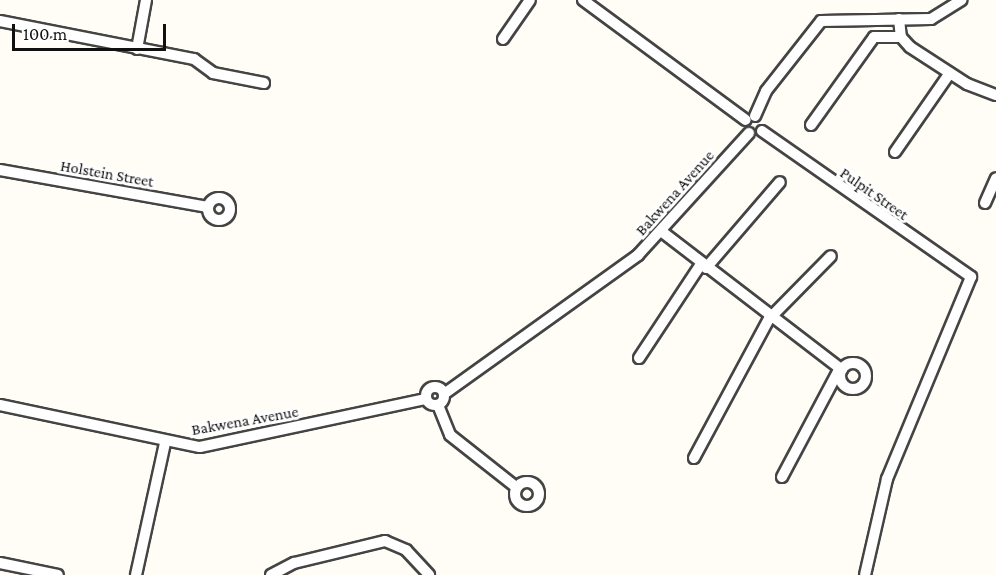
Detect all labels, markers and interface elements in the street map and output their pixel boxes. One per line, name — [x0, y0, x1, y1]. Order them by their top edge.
scale bar — [15, 12, 170, 50]
text: 100 m — [23, 24, 67, 44]
street label: Bakwena Avenue — [632, 146, 718, 240]
street label: Holstein Street — [59, 156, 155, 192]
street label: Pulpit Street — [836, 163, 912, 225]
street label: Bakwena Avenue — [190, 402, 300, 440]

